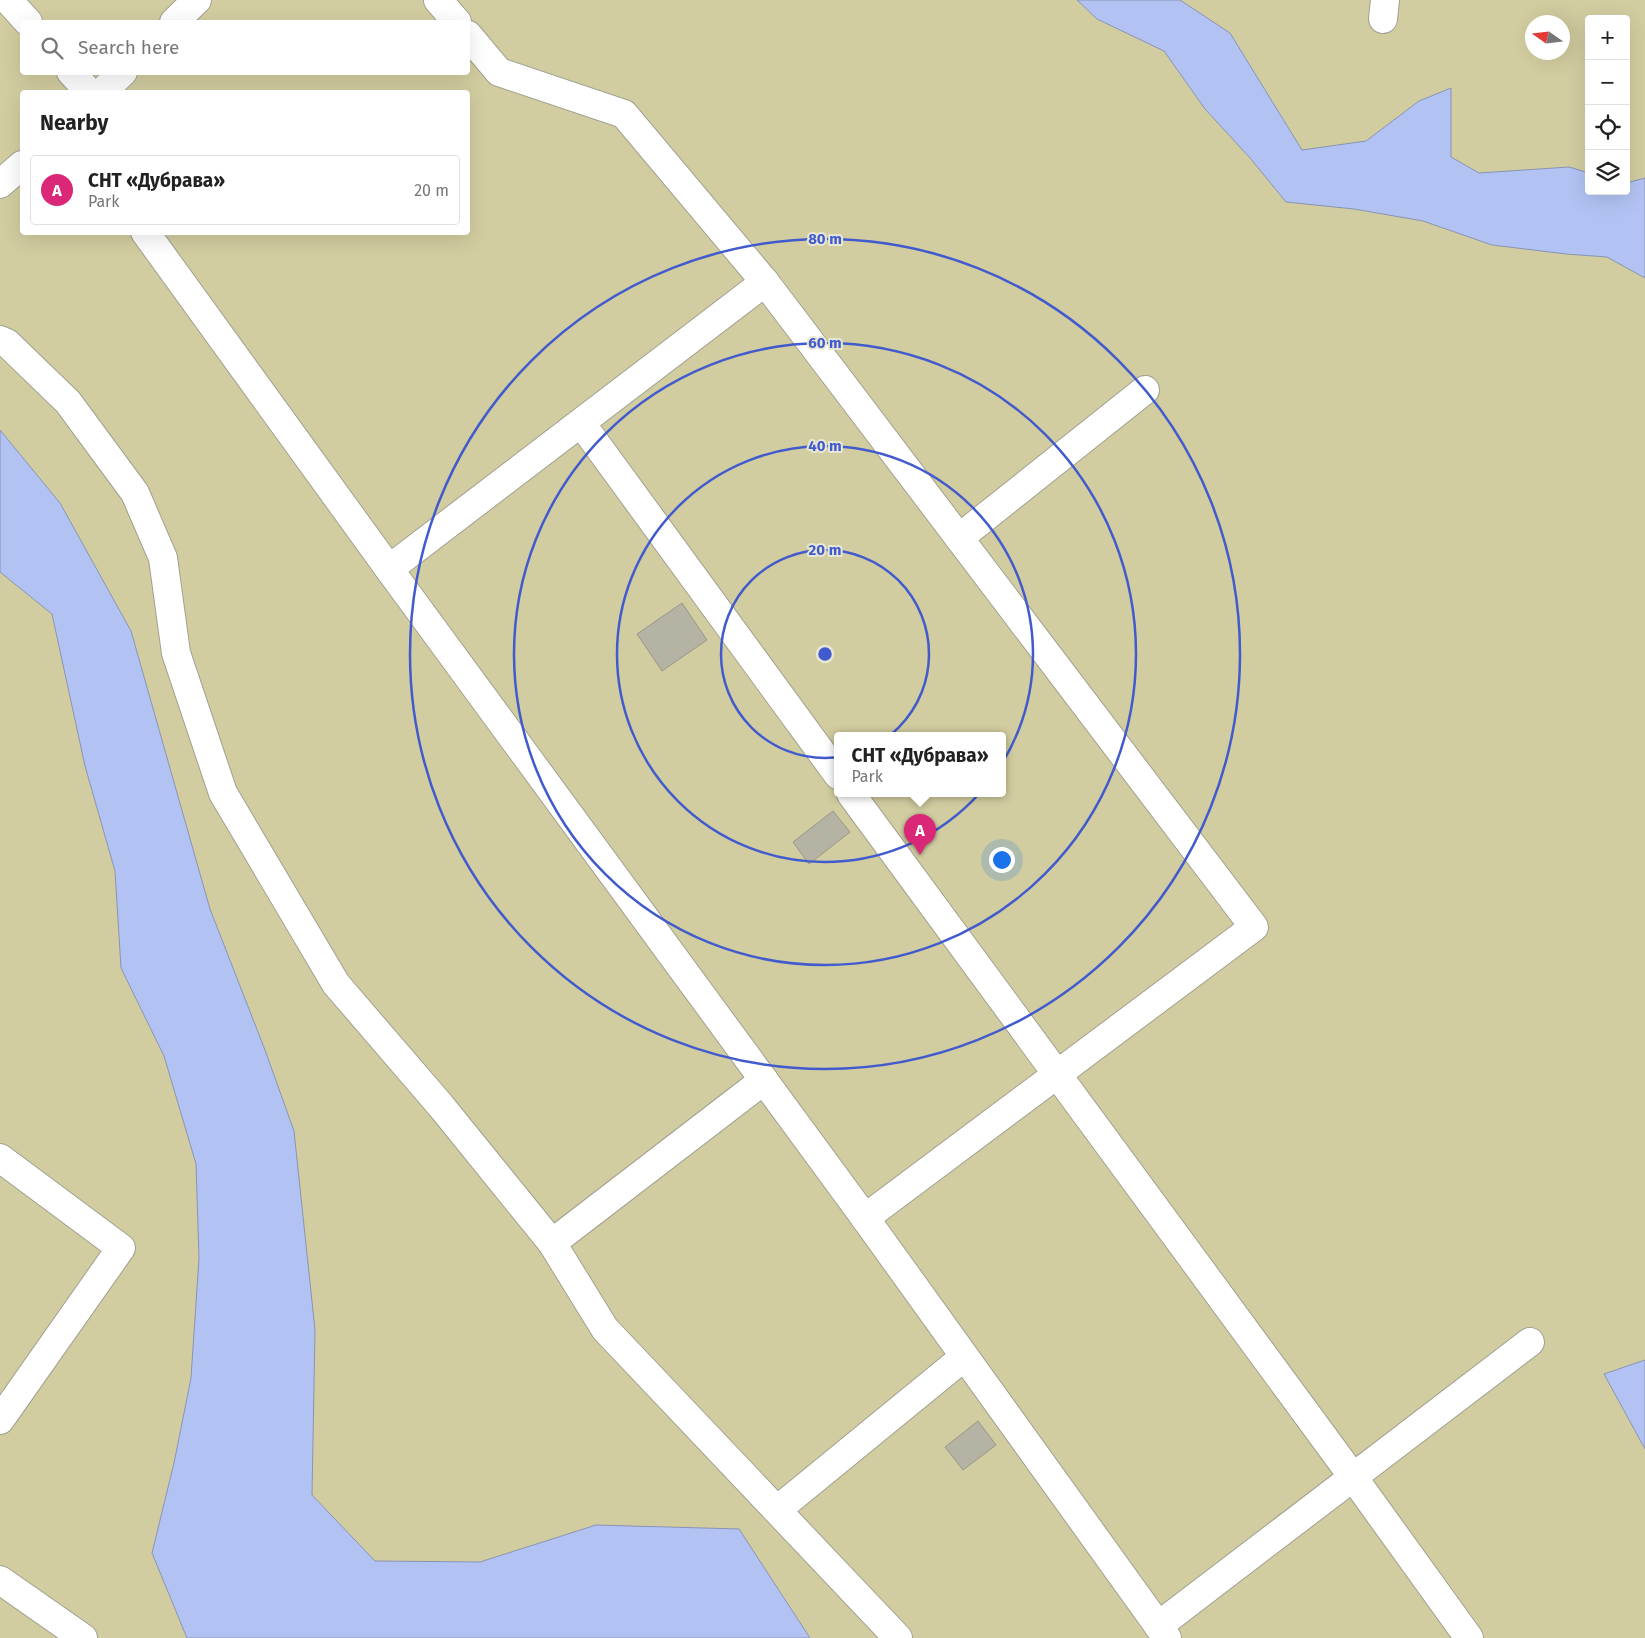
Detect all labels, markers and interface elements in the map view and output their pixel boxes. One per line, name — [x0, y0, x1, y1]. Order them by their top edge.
north arrow — [1525, 15, 1570, 60]
map controls — [1585, 15, 1630, 195]
button: + — [1585, 15, 1630, 60]
search box — [20, 20, 470, 75]
icon: search — [38, 34, 66, 62]
text: Search here — [78, 36, 179, 59]
button: − — [1585, 60, 1630, 105]
button: locate — [1585, 105, 1630, 150]
text: Nearby — [40, 110, 108, 136]
button: layers — [1585, 150, 1630, 195]
text: СНТ «Дубрава» — [88, 169, 225, 192]
text: A — [52, 181, 62, 200]
text: 20 m — [414, 181, 449, 200]
text: Park — [88, 192, 120, 211]
text: 80 m — [808, 230, 842, 248]
text: 60 m — [808, 334, 842, 352]
text: 40 m — [808, 437, 842, 455]
text: 20 m — [809, 541, 841, 559]
centre of rings — [816, 645, 834, 663]
popup — [834, 732, 1006, 797]
text: СНТ «Дубрава» — [851, 744, 989, 767]
text: Park — [851, 767, 883, 786]
pin: A — [904, 814, 936, 855]
your location — [989, 847, 1015, 873]

